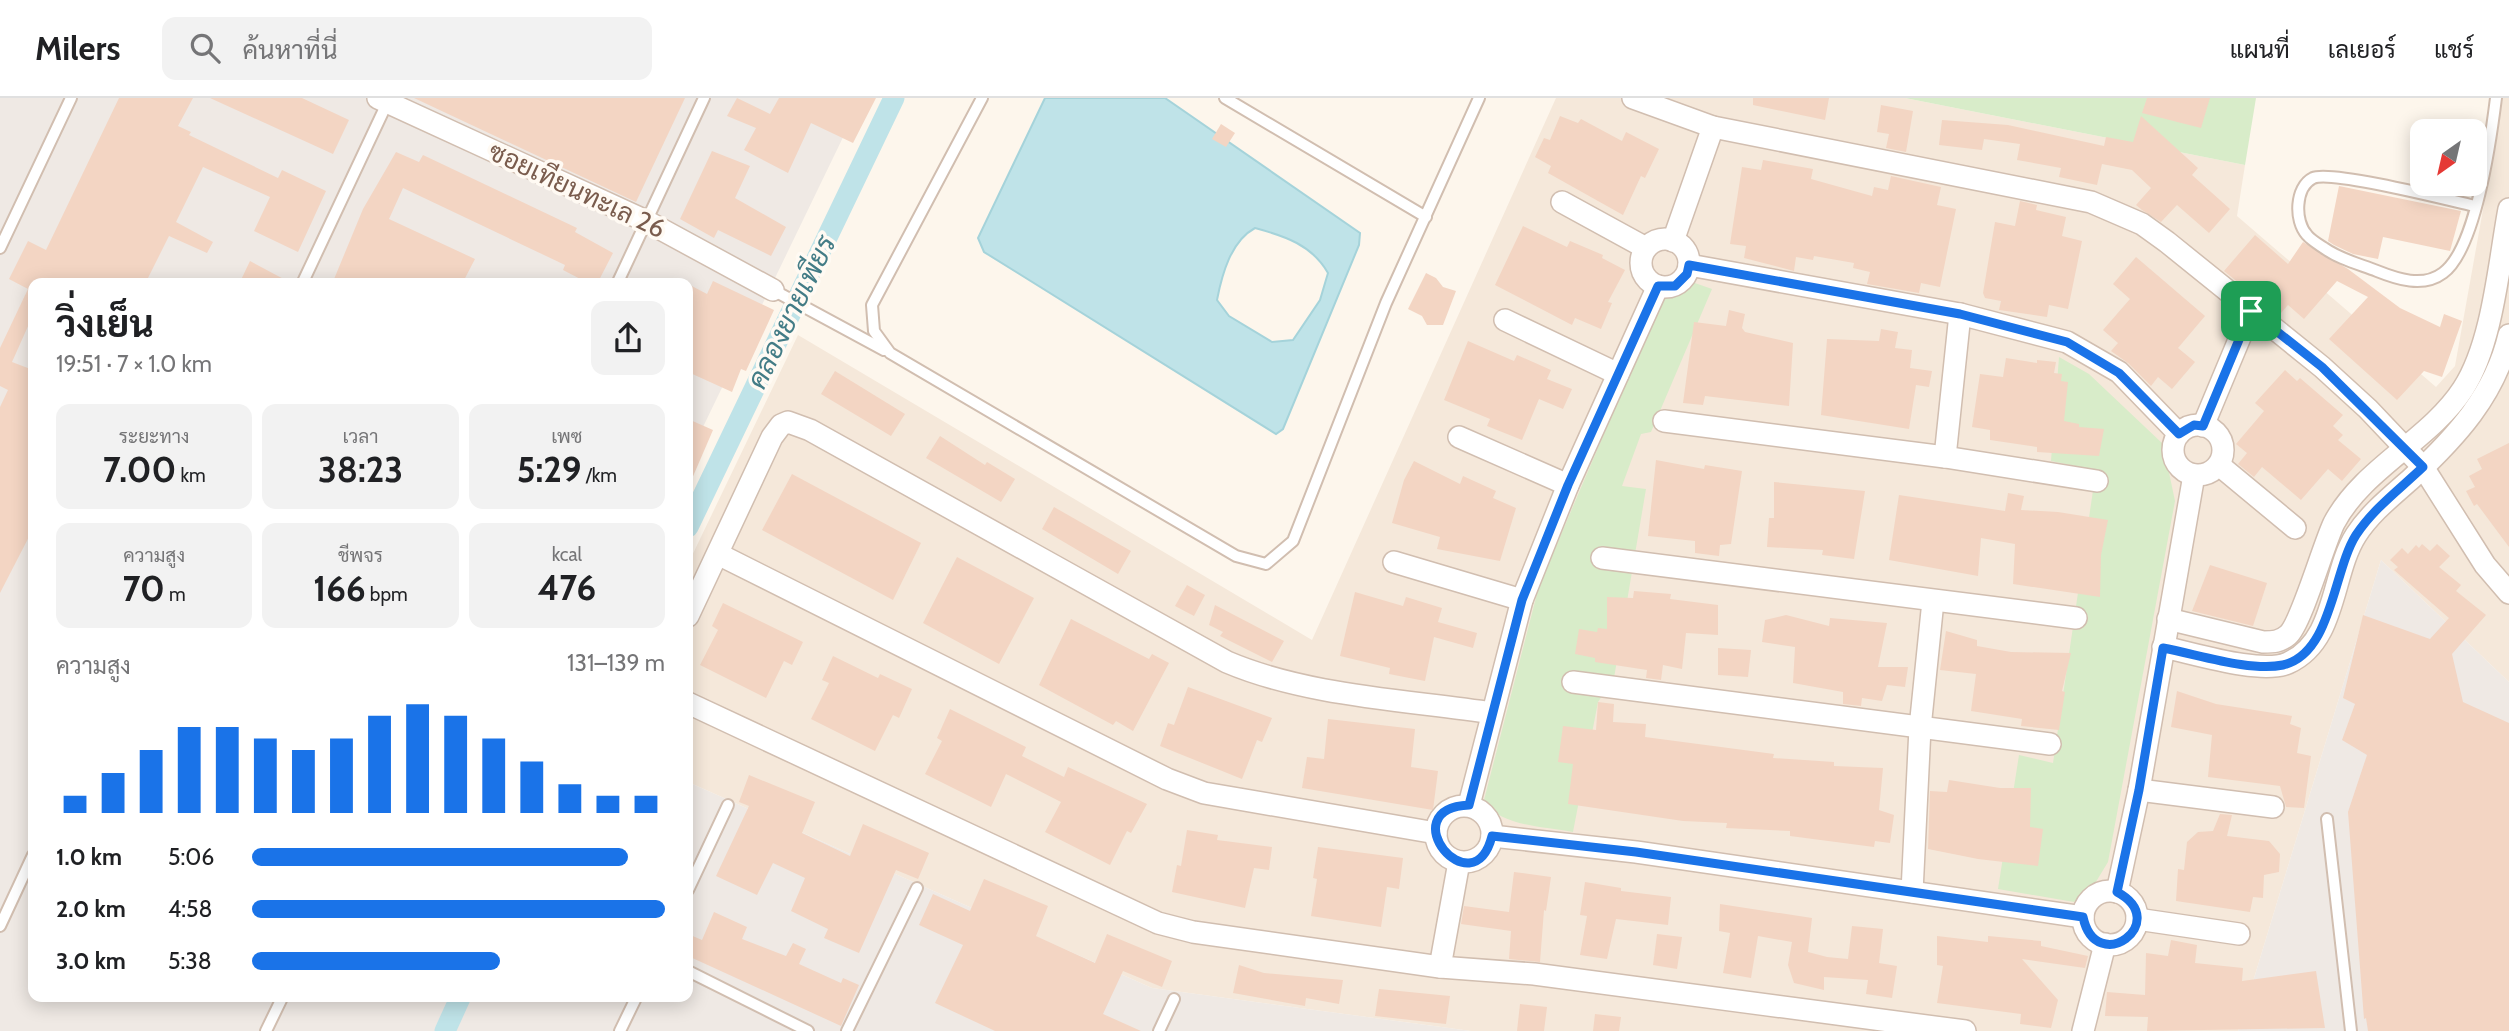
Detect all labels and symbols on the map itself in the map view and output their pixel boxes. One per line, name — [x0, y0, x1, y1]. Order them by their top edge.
north arrow — [2410, 119, 2487, 196]
street label: ซอยเทียนทะเล 26 — [484, 135, 670, 245]
water label: คลองยายเพียร — [738, 228, 843, 394]
pin — [2221, 281, 2281, 341]

